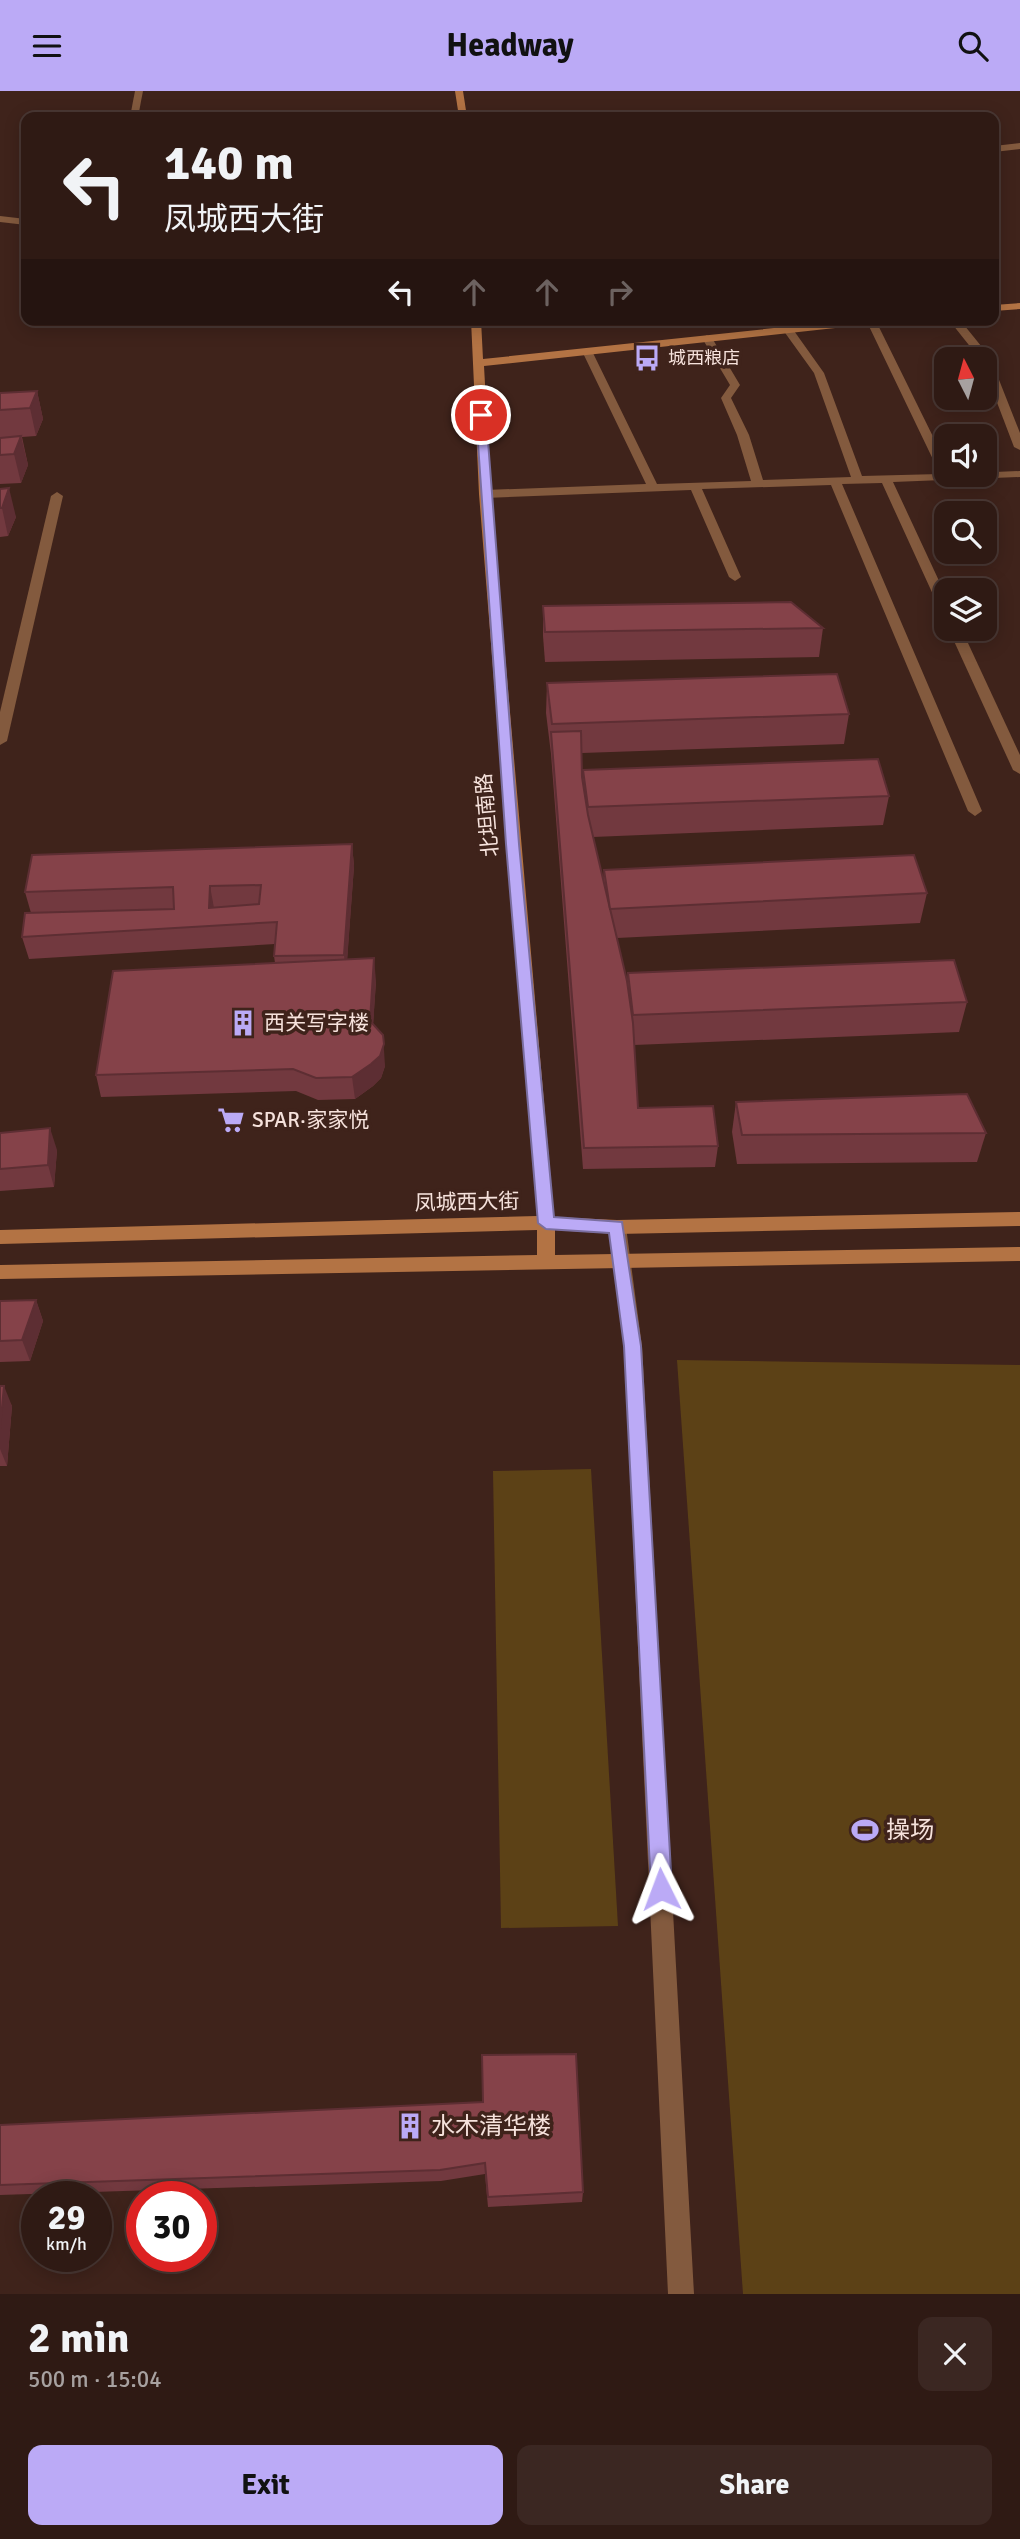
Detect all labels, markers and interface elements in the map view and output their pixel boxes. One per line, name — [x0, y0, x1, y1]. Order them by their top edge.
text: Headway — [446, 26, 574, 65]
icon: menu — [28, 27, 66, 65]
icon: search — [954, 27, 992, 65]
text: 140 m — [164, 133, 294, 193]
icon: left — [49, 140, 140, 231]
text: 凤城西大街 — [164, 200, 324, 239]
icon: left — [382, 273, 420, 311]
icon: ahead — [455, 273, 493, 311]
icon: ahead — [528, 273, 566, 311]
icon: right — [601, 273, 639, 311]
bus stop icon: 城西粮店 — [632, 343, 662, 373]
place label: 城西粮店 — [668, 347, 740, 369]
north arrow — [934, 347, 998, 409]
map controls — [934, 347, 997, 641]
pin — [451, 385, 511, 445]
icon: arrive — [462, 396, 500, 434]
button: sound — [934, 424, 997, 487]
button: search — [934, 501, 997, 564]
button: layers — [934, 578, 997, 641]
street label: 北坦南路 — [470, 772, 504, 858]
building icon: 西关写字楼 — [228, 1008, 258, 1038]
place label: 西关写字楼 — [264, 1010, 369, 1036]
supermarket icon: SPAR·家家悦 — [216, 1105, 246, 1135]
place label: SPAR·家家悦 — [252, 1107, 369, 1133]
street label: 凤城西大街 — [414, 1188, 520, 1216]
sports icon: 操场 — [850, 1815, 880, 1845]
place label: 操场 — [886, 1815, 934, 1845]
position arrow — [624, 1852, 698, 1926]
building icon: 水木清华楼 — [395, 2111, 425, 2141]
place label: 水木清华楼 — [431, 2111, 551, 2141]
speed limit sign: 30 — [126, 2181, 217, 2272]
text: 29 — [48, 2196, 85, 2239]
text: km/h — [46, 2233, 87, 2255]
text: 2 min — [28, 2313, 129, 2364]
button: close — [918, 2317, 992, 2391]
text: 500 m · 15:04 — [28, 2365, 162, 2394]
button: Exit — [28, 2445, 503, 2525]
button: Share — [517, 2445, 992, 2525]

